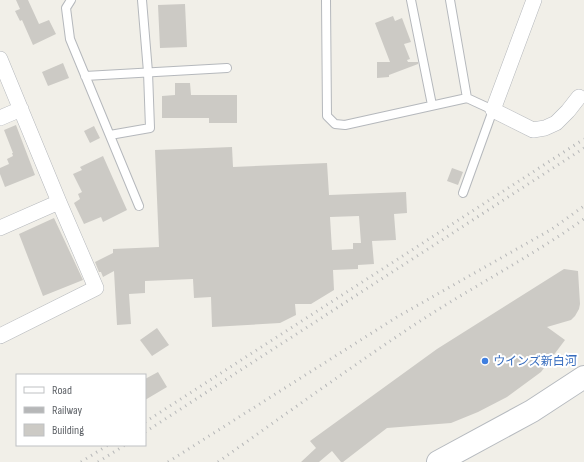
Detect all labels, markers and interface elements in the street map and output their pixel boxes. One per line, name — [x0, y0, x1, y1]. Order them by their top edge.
place label: ウインズ新白河 — [493, 354, 577, 369]
marker: ウインズ新白河 — [480, 356, 490, 366]
legend — [16, 374, 146, 446]
text: Road — [52, 383, 72, 398]
text: Railway — [52, 403, 83, 418]
text: Building — [52, 423, 84, 438]

